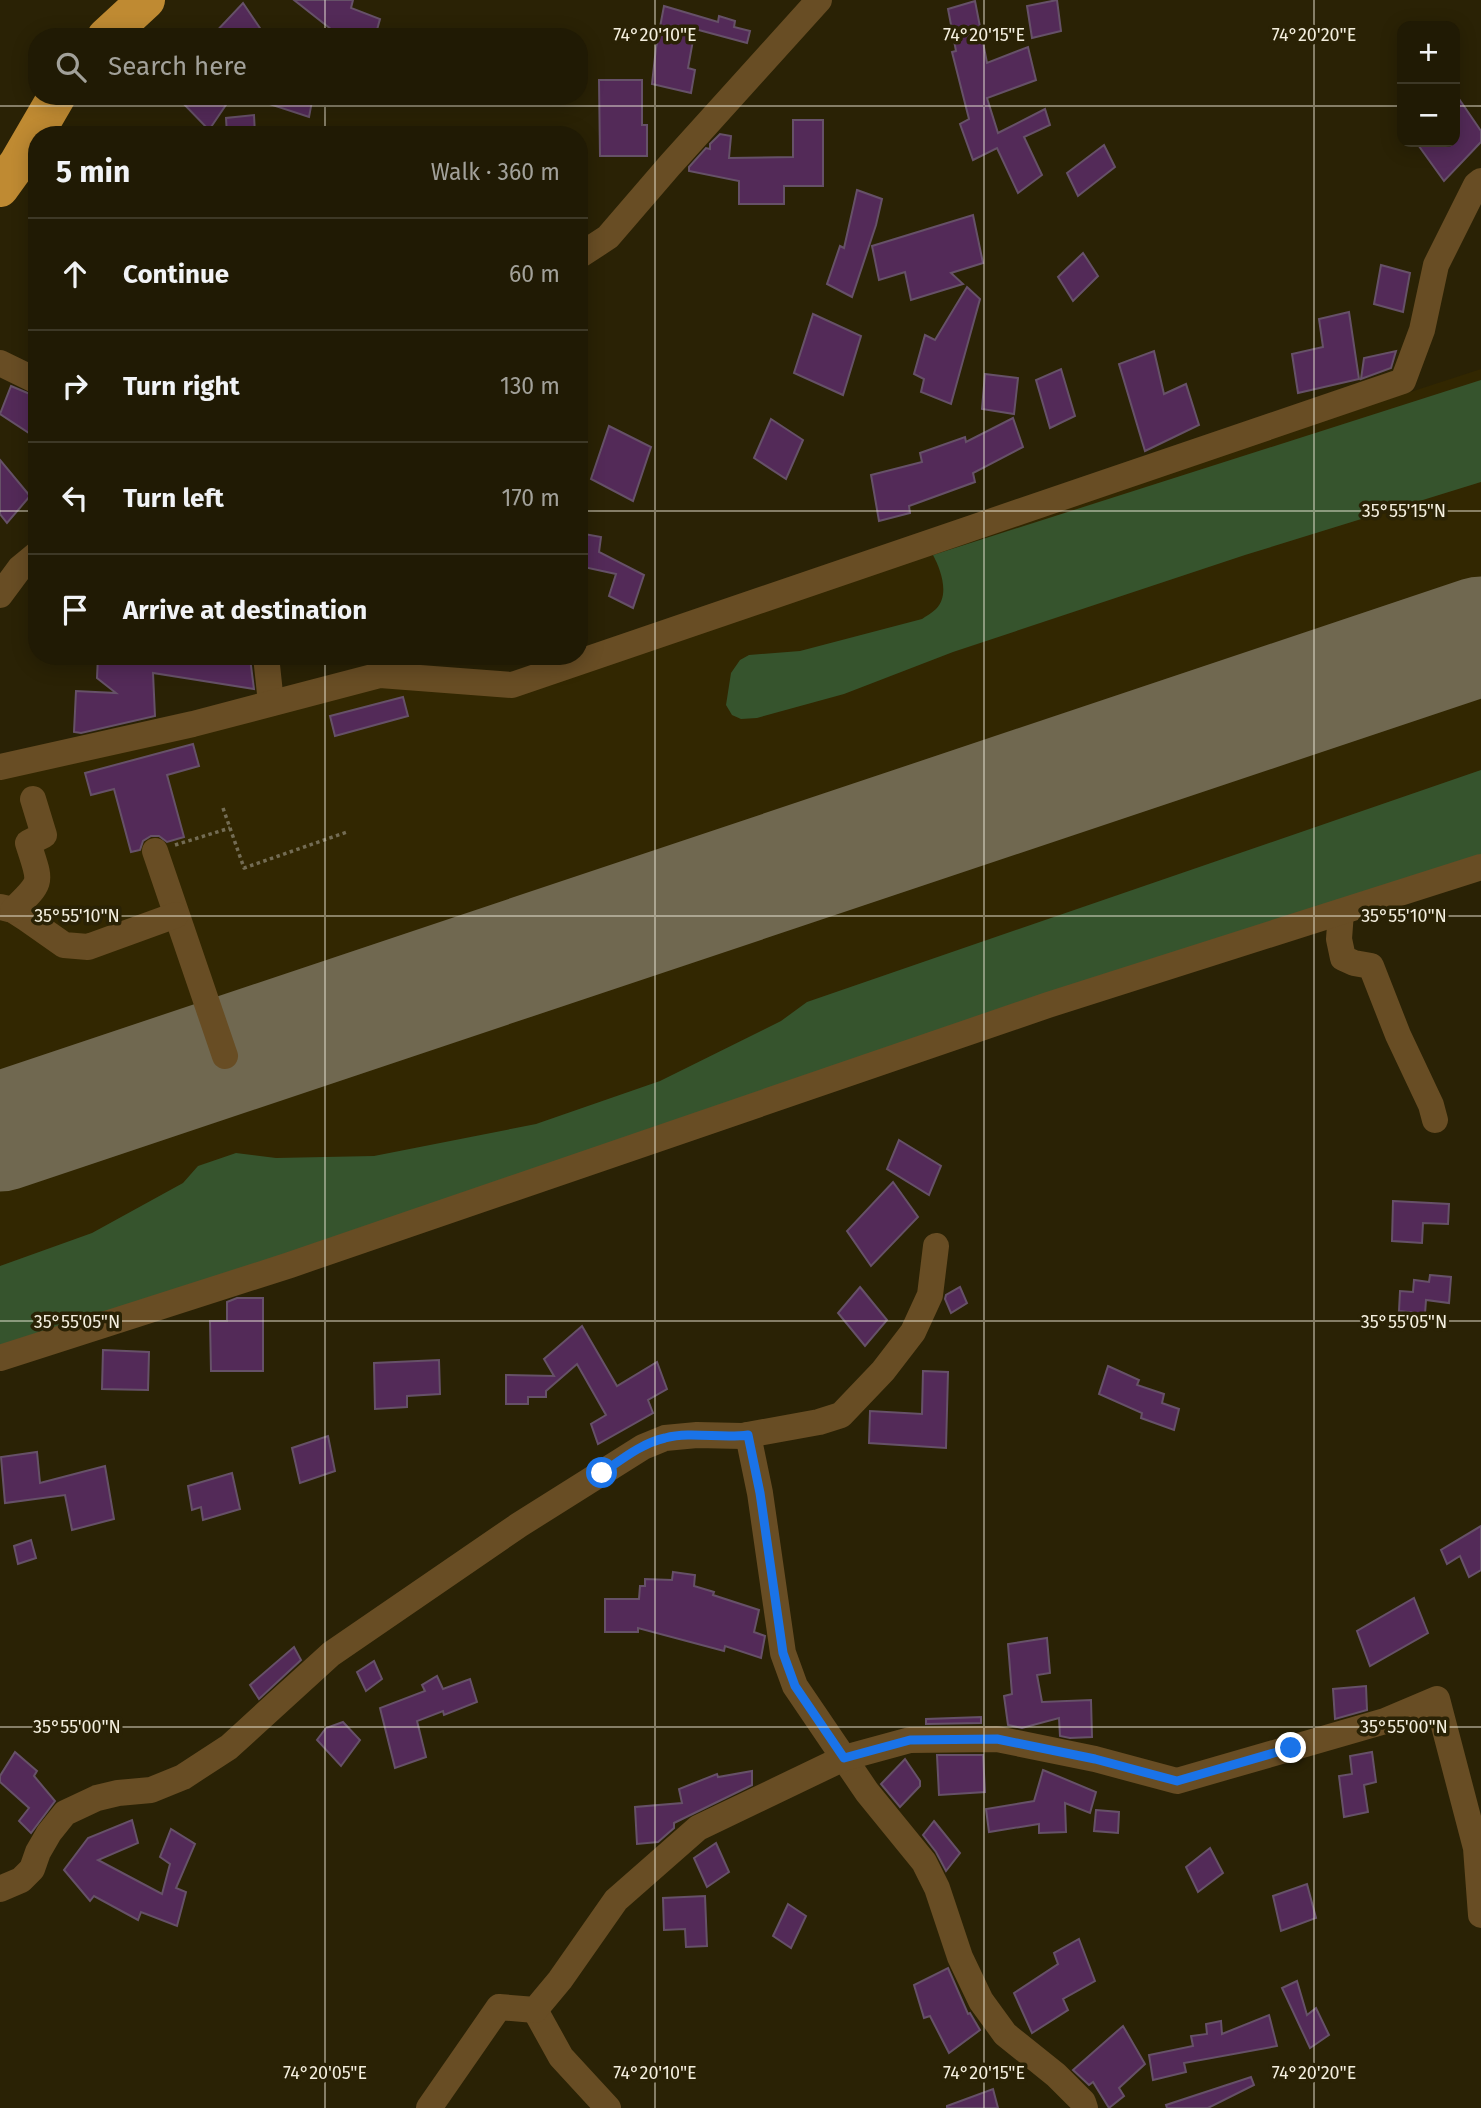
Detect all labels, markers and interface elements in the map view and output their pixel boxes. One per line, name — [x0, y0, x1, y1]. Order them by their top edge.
map controls — [1397, 21, 1460, 147]
button: + — [1397, 21, 1460, 84]
text: 74°20'10"E — [613, 24, 697, 46]
text: 74°20'15"E — [943, 24, 1025, 46]
text: 74°20'20"E — [1272, 24, 1356, 46]
search box — [28, 28, 588, 105]
icon: search — [52, 48, 90, 86]
text: Search here — [108, 51, 247, 82]
button: − — [1397, 84, 1460, 147]
text: 5 min — [56, 154, 130, 190]
text: Walk · 360 m — [431, 158, 560, 186]
icon: ahead — [56, 255, 94, 293]
text: Continue — [123, 259, 229, 290]
text: 60 m — [509, 260, 560, 288]
icon: right — [56, 367, 94, 405]
text: Turn right — [123, 371, 240, 402]
text: 130 m — [500, 372, 560, 400]
icon: left — [56, 479, 94, 517]
text: Turn left — [123, 483, 224, 514]
text: 170 m — [501, 484, 560, 512]
text: 35°55'15"N — [1362, 500, 1446, 522]
icon: arrive — [56, 591, 94, 629]
text: Arrive at destination — [123, 595, 367, 626]
text: 35°55'10"N — [34, 905, 120, 927]
text: 35°55'10"N — [1361, 905, 1447, 927]
text: 35°55'05"N — [34, 1311, 120, 1333]
text: 35°55'05"N — [1361, 1311, 1447, 1333]
route start — [586, 1457, 617, 1488]
text: 35°55'00"N — [33, 1716, 121, 1738]
text: 35°55'00"N — [1360, 1716, 1448, 1738]
route end — [1275, 1732, 1306, 1763]
text: 74°20'05"E — [283, 2062, 367, 2084]
text: 74°20'10"E — [613, 2062, 697, 2084]
text: 74°20'15"E — [943, 2062, 1025, 2084]
text: 74°20'20"E — [1272, 2062, 1356, 2084]

